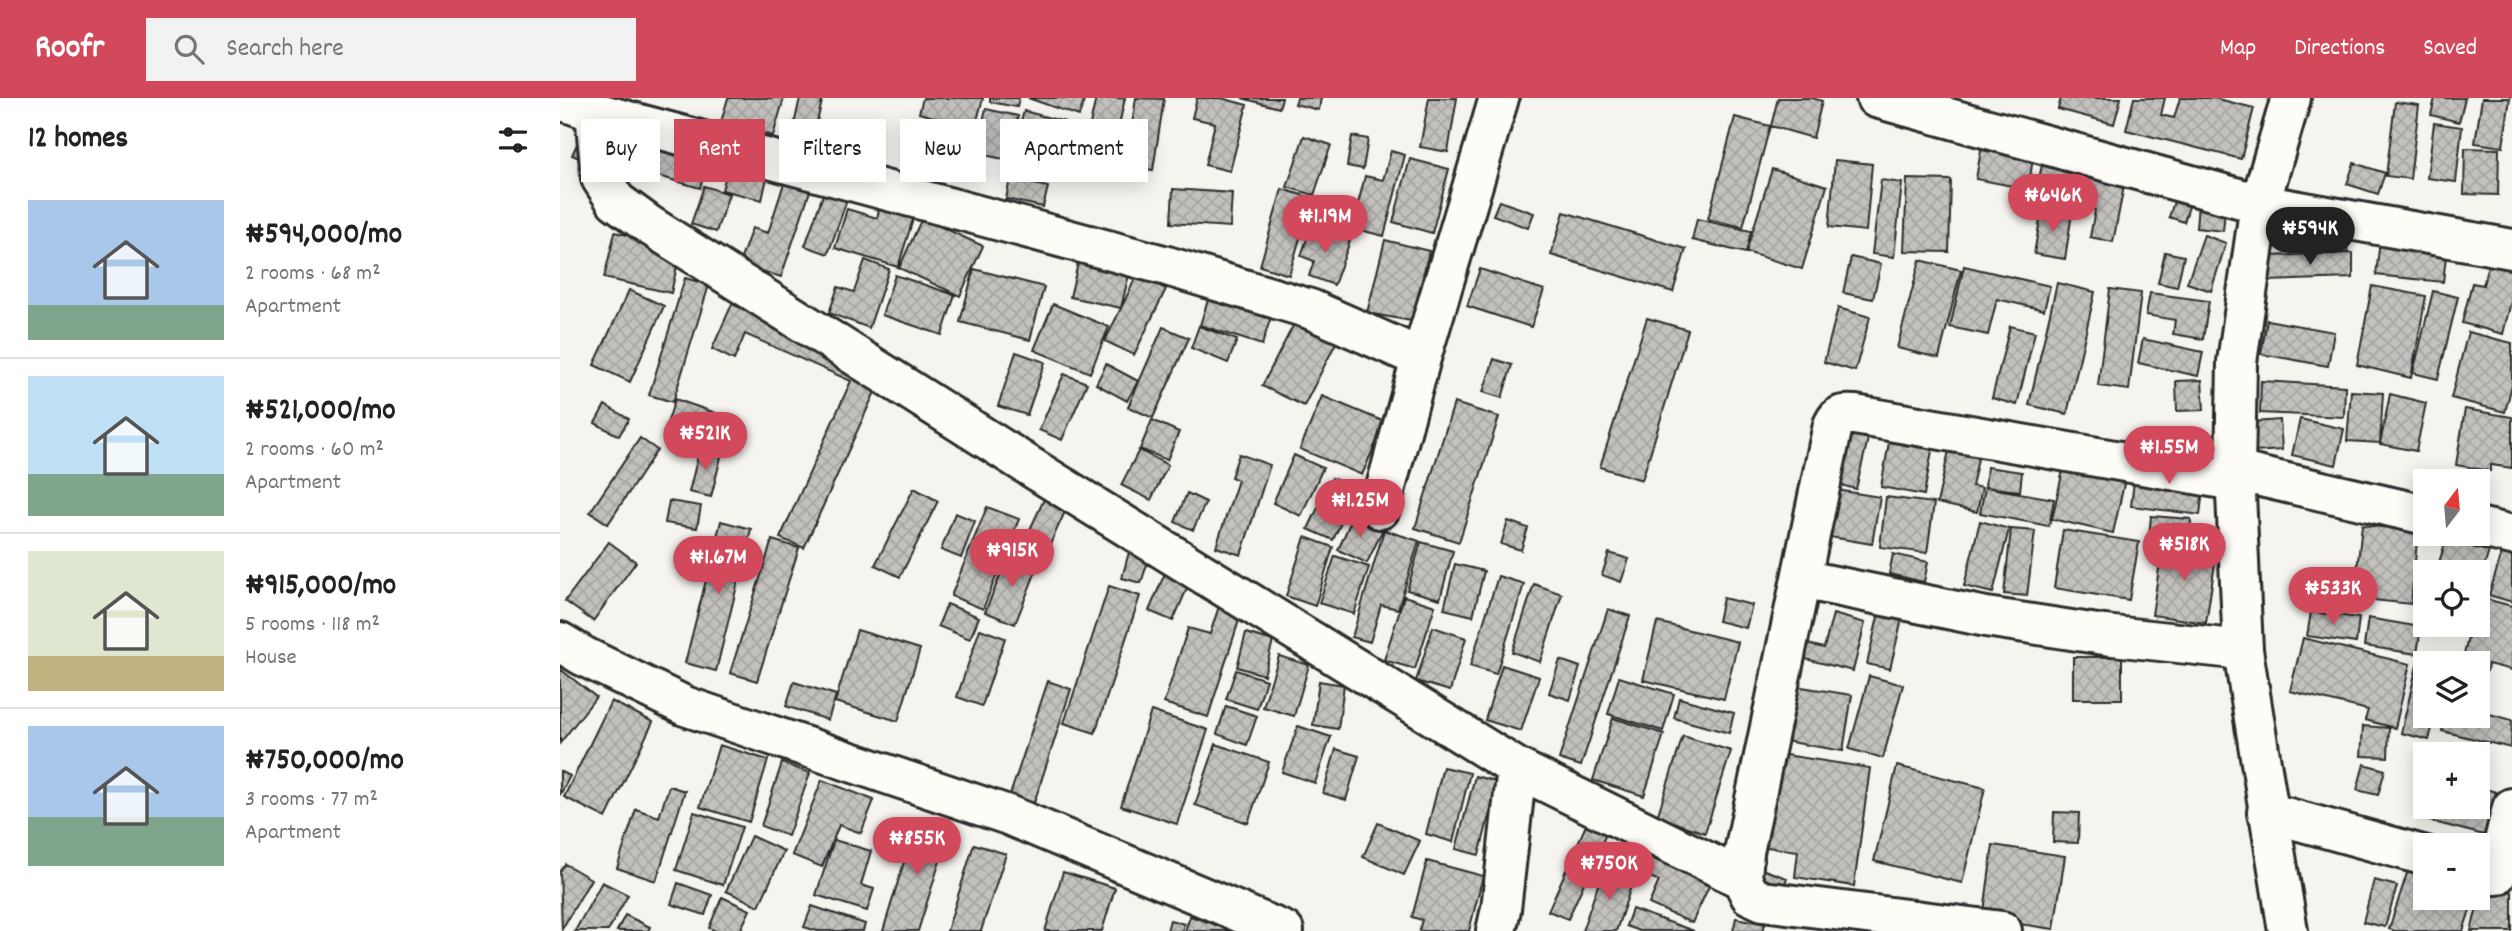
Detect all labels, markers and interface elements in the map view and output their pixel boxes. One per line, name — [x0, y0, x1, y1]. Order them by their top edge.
search box — [146, 18, 636, 81]
text: Roofr — [35, 26, 104, 73]
icon: search — [170, 30, 208, 68]
text: Search here — [226, 31, 344, 68]
text: Map — [2220, 32, 2256, 66]
text: Directions — [2294, 32, 2385, 66]
text: Saved — [2423, 32, 2477, 66]
text: 12 homes — [28, 119, 128, 162]
chip: Buy — [581, 119, 660, 182]
chip: Rent — [674, 119, 765, 182]
chip: Filters — [779, 119, 886, 182]
chip: New — [900, 119, 986, 182]
chip: Apartment — [1000, 119, 1148, 182]
icon: filters — [494, 121, 532, 159]
pin: ₦646K — [2004, 174, 2102, 234]
text: ₦646K — [2024, 180, 2082, 213]
pin: ₦1.19M — [1268, 195, 1382, 255]
text: ₦1.19M — [1298, 201, 1352, 234]
pin: ₦594K — [2261, 208, 2359, 267]
text: ₦594K — [2282, 213, 2338, 246]
text: ₦594,000/mo — [245, 215, 402, 258]
icon: home — [84, 228, 168, 312]
text: 2 rooms · 68 m² — [245, 258, 381, 291]
text: Apartment — [245, 291, 341, 324]
text: ₦521,000/mo — [245, 391, 396, 434]
icon: home — [84, 404, 168, 488]
pin: ₦521K — [656, 412, 754, 472]
text: ₦521K — [679, 418, 731, 451]
pin: ₦1.55M — [2112, 426, 2226, 486]
text: ₦1.55M — [2140, 432, 2198, 465]
text: 2 rooms · 60 m² — [245, 434, 384, 467]
text: Apartment — [245, 467, 341, 500]
north arrow — [2413, 469, 2490, 546]
map controls — [2413, 469, 2490, 910]
pin: ₦1.25M — [1303, 480, 1417, 539]
text: ₦1.25M — [1331, 485, 1389, 518]
pin: ₦518K — [2135, 524, 2233, 583]
text: ₦518K — [2159, 529, 2209, 562]
pin: ₦915K — [963, 530, 1061, 589]
text: ₦915K — [986, 535, 1038, 568]
pin: ₦1.67M — [661, 536, 775, 596]
text: ₦1.67M — [689, 542, 747, 575]
button: locate — [2413, 560, 2490, 637]
text: ₦915,000/mo — [245, 566, 396, 609]
pin: ₦533K — [2284, 568, 2382, 627]
text: ₦533K — [2305, 573, 2361, 606]
icon: home — [84, 579, 168, 663]
text: 5 rooms · 118 m² — [245, 609, 380, 642]
text: House — [245, 642, 297, 675]
button: layers — [2413, 651, 2490, 728]
text: ₦750,000/mo — [245, 741, 404, 784]
button: + — [2413, 742, 2490, 819]
icon: home — [84, 754, 168, 838]
text: 3 rooms · 77 m² — [245, 784, 378, 817]
text: Apartment — [245, 817, 341, 850]
pin: ₦855K — [868, 818, 966, 877]
text: ₦855K — [889, 823, 945, 856]
button: − — [2413, 833, 2490, 910]
pin: ₦750K — [1560, 842, 1658, 902]
text: ₦750K — [1580, 848, 1638, 881]

